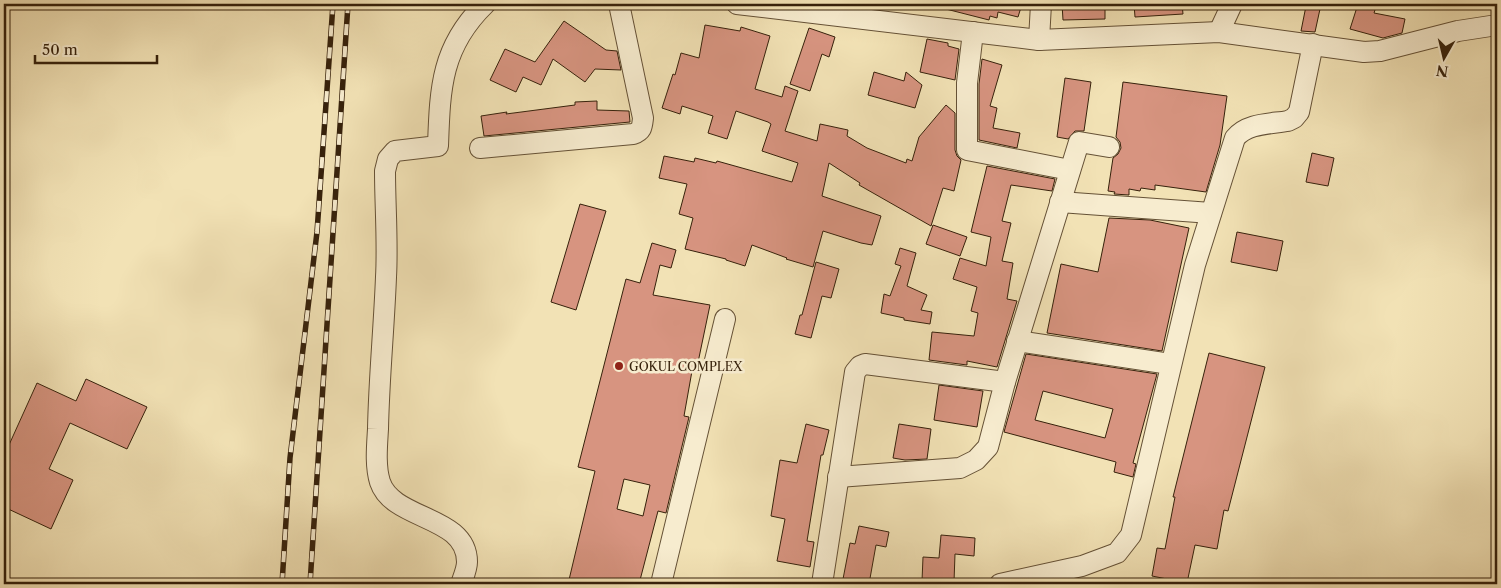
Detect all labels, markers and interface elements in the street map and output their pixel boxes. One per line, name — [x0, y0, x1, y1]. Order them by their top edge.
scale bar — [35, 32, 158, 64]
north arrow — [1418, 32, 1468, 82]
text: 50 m — [42, 40, 78, 59]
text: N — [1435, 61, 1449, 81]
place label: GOKUL COMPLEX — [629, 359, 743, 374]
marker: GOKUL COMPLEX — [613, 360, 625, 372]

